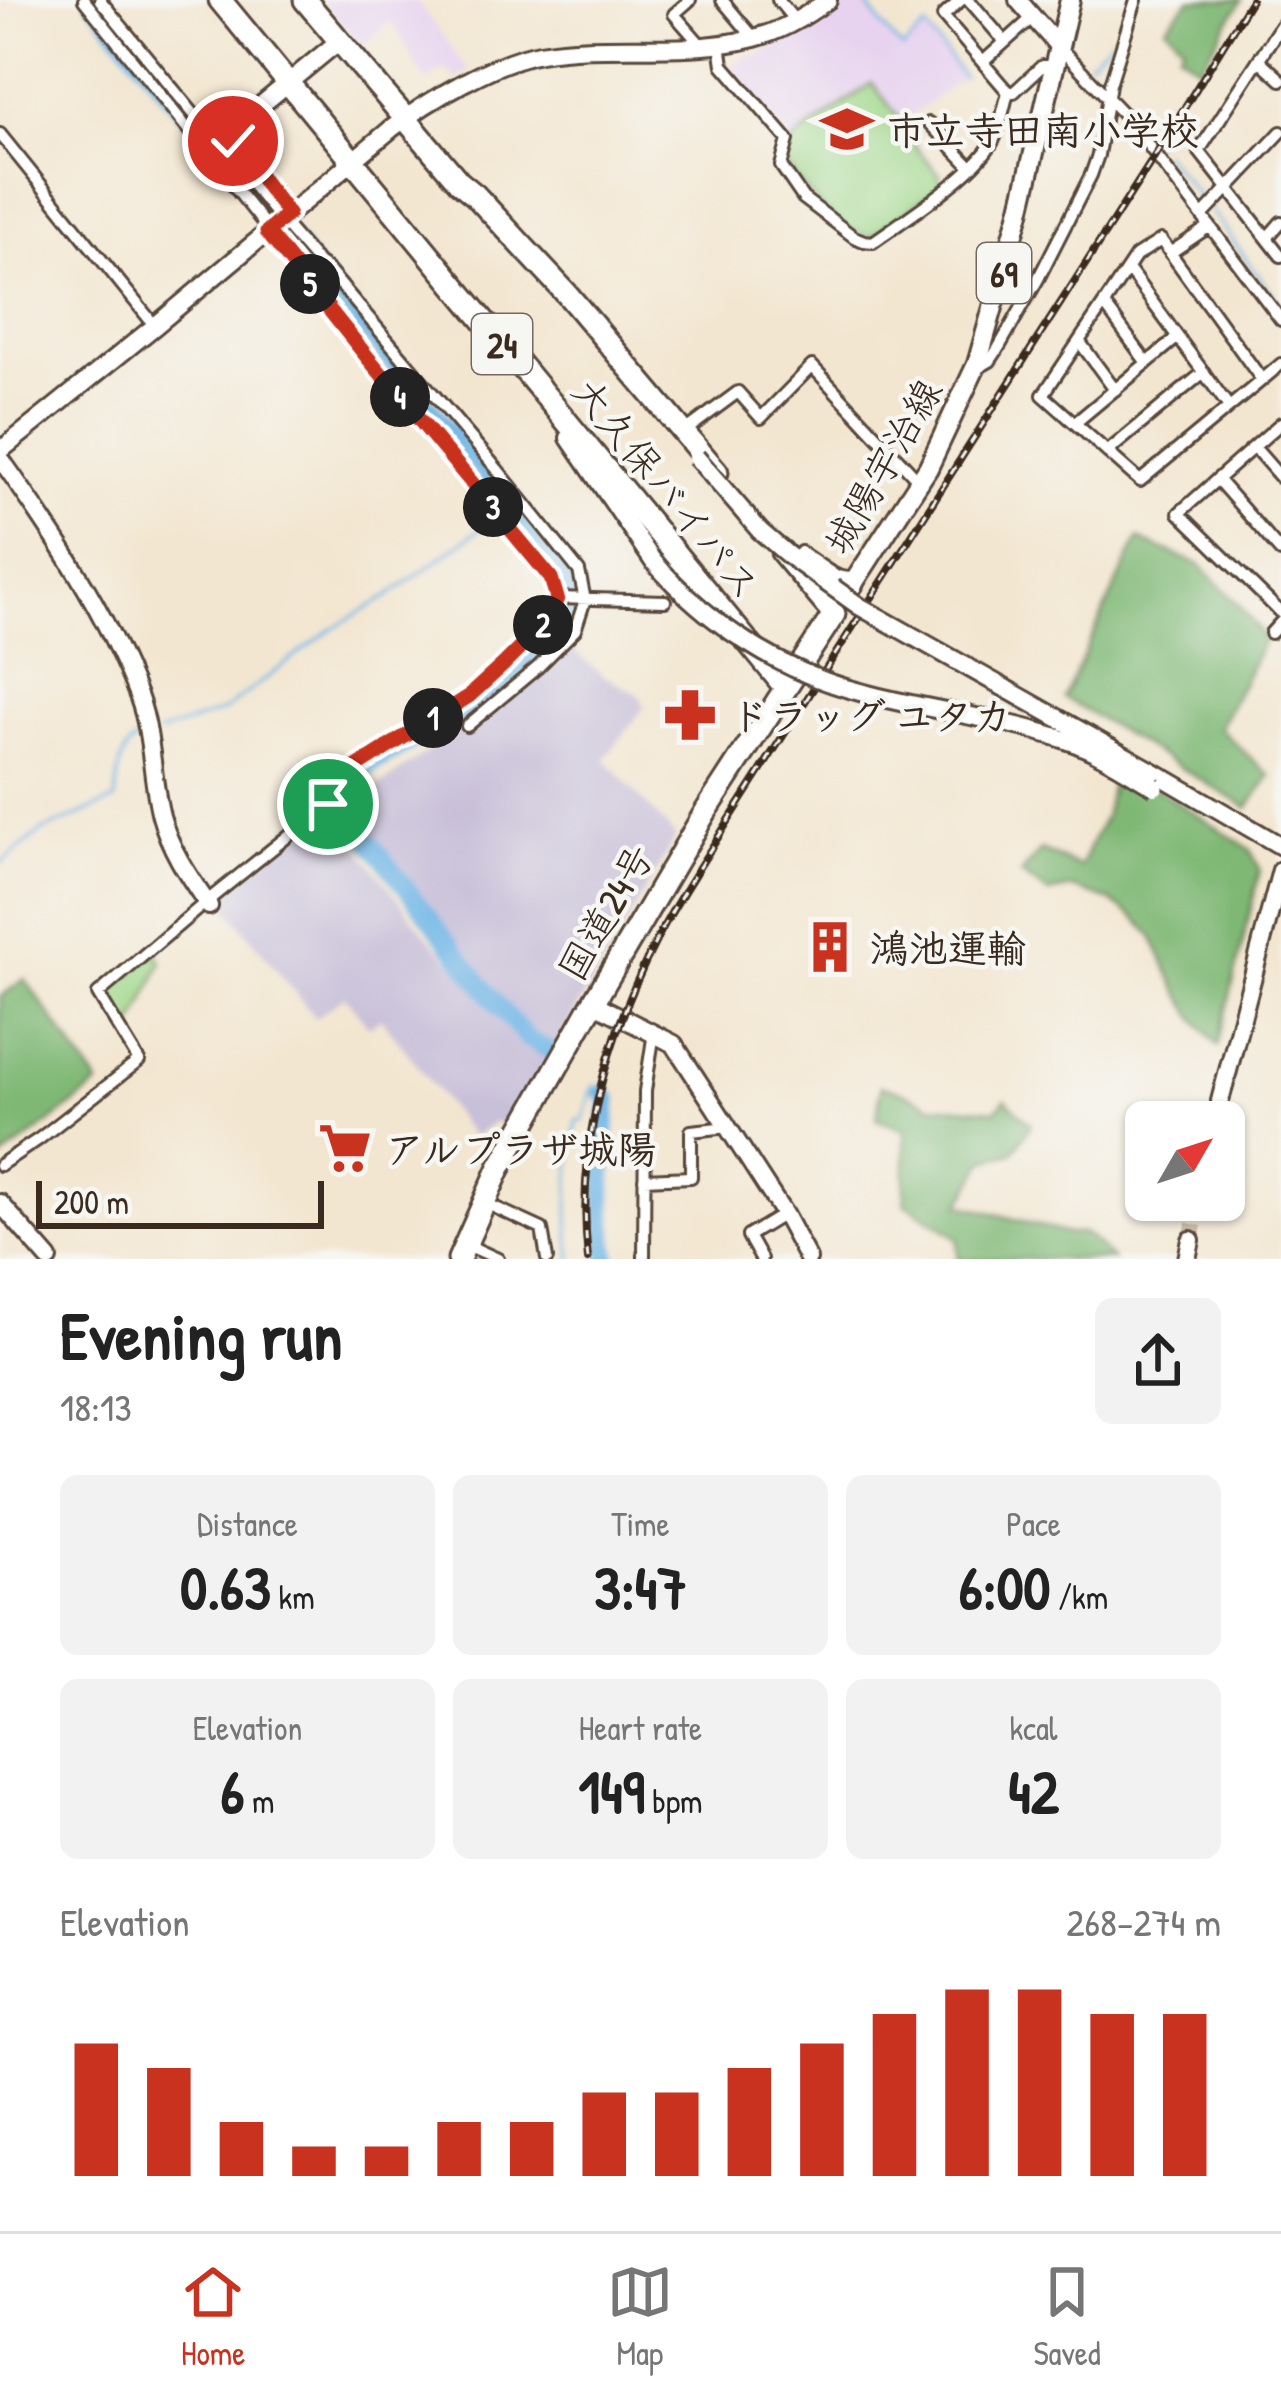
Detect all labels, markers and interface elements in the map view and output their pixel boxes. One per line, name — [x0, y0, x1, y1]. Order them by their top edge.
pin — [182, 90, 284, 192]
school or university icon: 市立寺田南小学校 — [818, 100, 876, 158]
place label: 市立寺田南小学校 — [887, 103, 1199, 156]
icon: check — [200, 108, 266, 174]
road number: 69 — [977, 243, 1031, 303]
pin: 5 — [280, 254, 340, 314]
text: 5 — [303, 262, 317, 306]
road number: 24 — [472, 314, 532, 374]
street label: 大久保バイパス — [561, 366, 773, 610]
pin: 4 — [370, 367, 430, 427]
street label: 城陽宇治線 — [810, 368, 954, 564]
text: 4 — [394, 375, 406, 419]
pin: 3 — [463, 477, 523, 537]
text: 3 — [486, 485, 500, 529]
pin: 2 — [513, 595, 573, 655]
text: 2 — [535, 603, 551, 647]
pharmacy icon: ドラッグ ユタカ — [661, 686, 719, 744]
pin: 1 — [403, 688, 463, 748]
place label: ドラッグ ユタカ — [730, 689, 1012, 742]
text: 1 — [427, 696, 439, 740]
pin — [277, 753, 379, 855]
icon: arrive — [295, 771, 361, 837]
street label: 国道24号 — [545, 834, 665, 990]
building icon: 鴻池運輸 — [801, 918, 859, 976]
place label: 鴻池運輸 — [870, 921, 1026, 974]
north arrow — [1125, 1101, 1245, 1221]
map controls — [1125, 1101, 1245, 1221]
supermarket icon: アルプラザ城陽 — [316, 1119, 374, 1177]
place label: アルプラザ城陽 — [385, 1122, 656, 1175]
scale bar — [36, 1175, 324, 1228]
text: 200 m — [54, 1180, 129, 1224]
text: Evening run — [60, 1290, 342, 1380]
button: share — [1095, 1298, 1221, 1424]
text: 18:13 — [60, 1380, 132, 1433]
text: Distance — [197, 1502, 298, 1546]
text: Time — [611, 1502, 670, 1546]
text: Pace — [1006, 1502, 1061, 1546]
text: 0.63 — [180, 1546, 271, 1628]
text: 3:47 — [594, 1546, 687, 1628]
text: 6:00 — [959, 1546, 1050, 1628]
text: km — [271, 1575, 315, 1619]
text: /km — [1050, 1575, 1108, 1619]
text: Elevation — [193, 1706, 302, 1750]
text: Heart rate — [579, 1706, 702, 1750]
text: kcal — [1009, 1706, 1058, 1750]
text: 6 — [221, 1750, 244, 1832]
text: 149 — [578, 1750, 645, 1832]
text: 42 — [1008, 1750, 1059, 1832]
text: m — [244, 1779, 274, 1823]
text: bpm — [645, 1779, 703, 1823]
text: Elevation — [60, 1895, 190, 1948]
text: 268–274 m — [1066, 1895, 1221, 1948]
tab: Home — [180, 2259, 246, 2375]
tab: Map — [607, 2259, 673, 2375]
tab: Saved — [1033, 2259, 1101, 2375]

